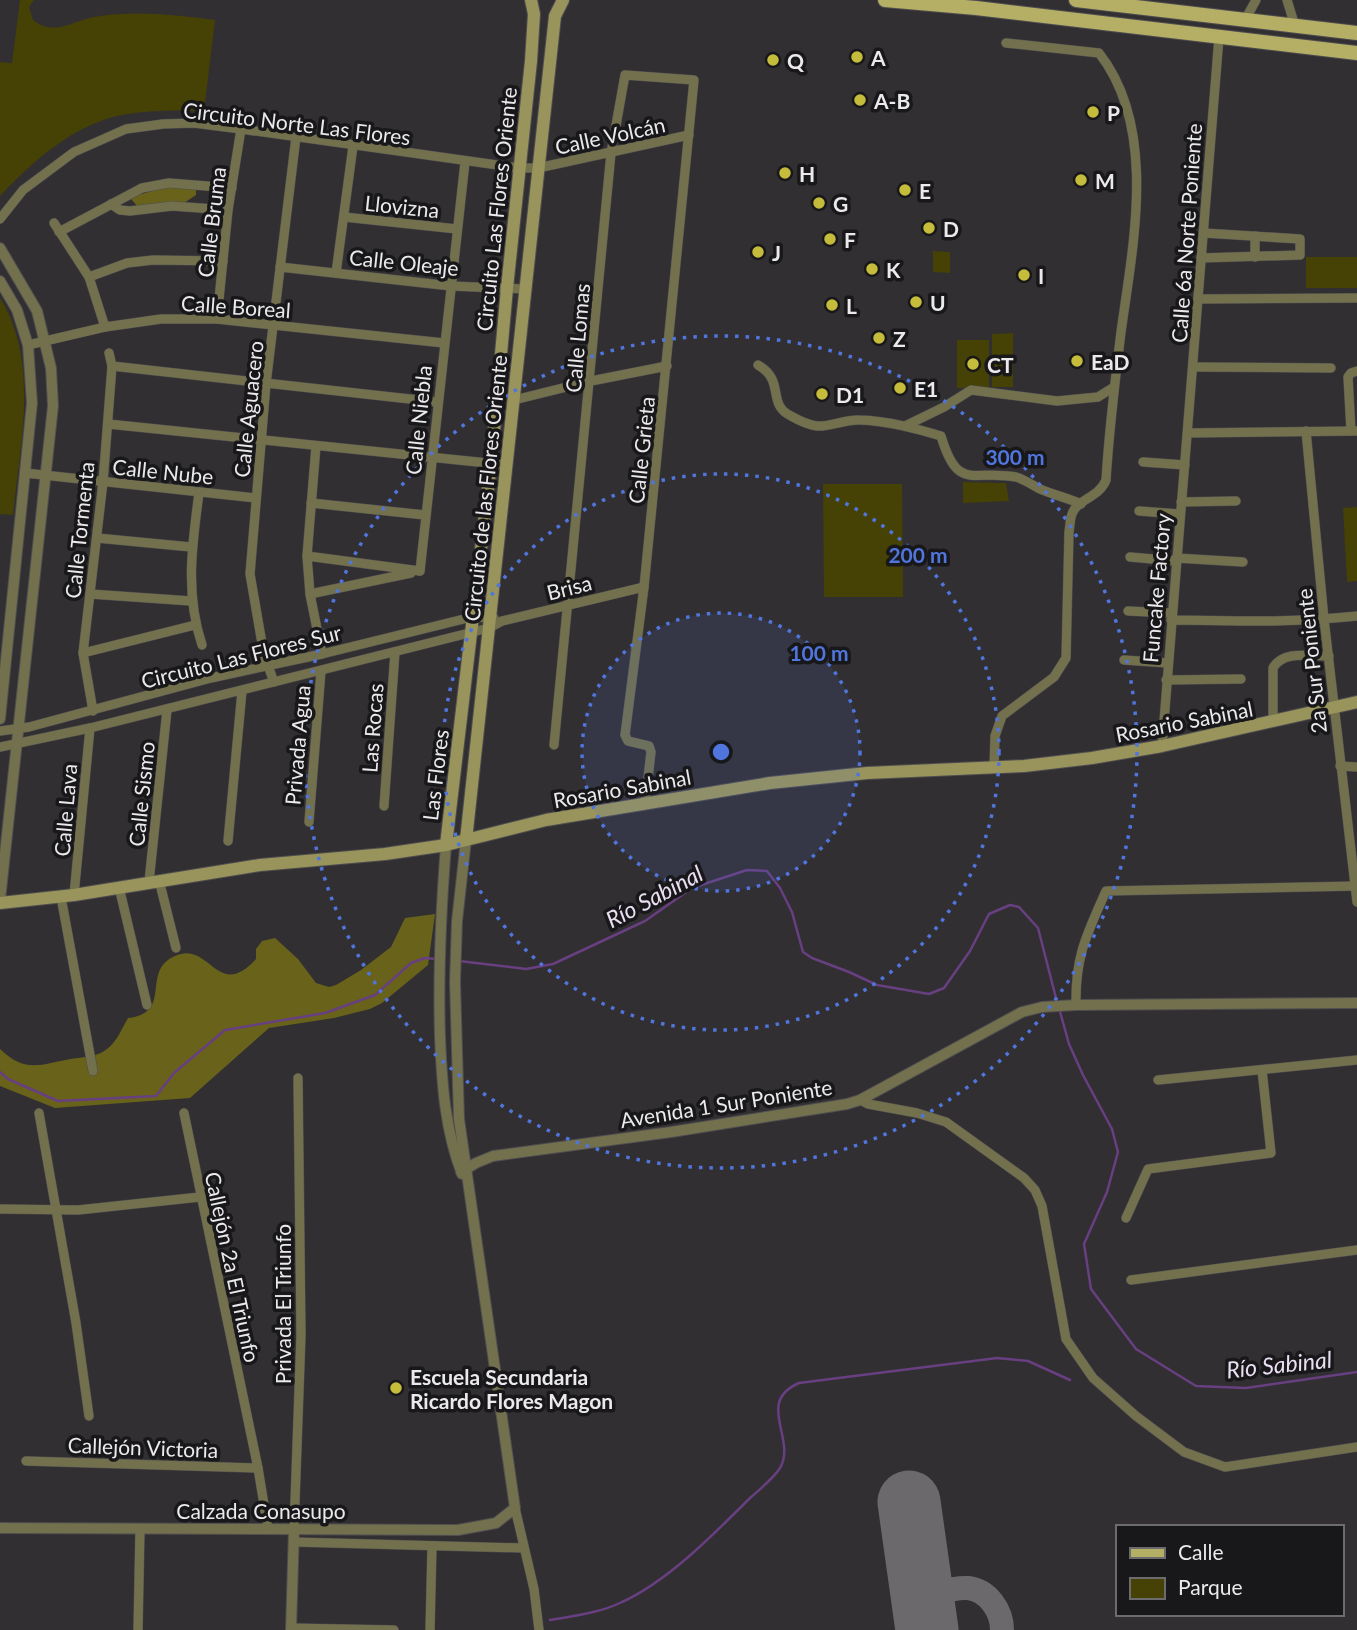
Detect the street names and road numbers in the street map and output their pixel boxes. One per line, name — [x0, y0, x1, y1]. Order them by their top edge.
street label: Circuito Las Flores Oriente — [471, 86, 521, 332]
street label: Circuito Norte Las Flores — [182, 97, 412, 149]
street label: Calle Volcán — [553, 111, 667, 159]
street label: Calle 6a Norte Poniente — [1166, 122, 1206, 344]
street label: Calle Bruma — [192, 165, 230, 279]
street label: Llovizna — [363, 190, 441, 222]
street label: Calle Oleaje — [348, 244, 460, 280]
street label: Calle Lomas — [560, 282, 594, 394]
street label: Calle Boreal — [180, 290, 292, 322]
street label: Calle Aguacero — [228, 339, 268, 479]
street label: Circuito de las Flores Oriente — [459, 354, 511, 622]
street label: Calle Niebla — [400, 364, 436, 476]
street label: Calle Grieta — [623, 395, 659, 505]
street label: Calle Nube — [111, 453, 215, 489]
street label: Calle Tormenta — [59, 460, 99, 600]
street label: Funcake Factory — [1137, 512, 1175, 664]
street label: Brisa — [544, 569, 594, 605]
street label: 2a Sur Poniente — [1291, 587, 1331, 735]
street label: Circuito Las Flores Sur — [138, 619, 344, 693]
street label: Las Rocas — [356, 682, 388, 774]
street label: Privada Agua — [279, 684, 315, 806]
street label: Rosario Sabinal — [1113, 695, 1255, 747]
street label: Las Flores — [417, 728, 453, 822]
street label: Calle Sismo — [123, 740, 159, 848]
street label: Calle Lava — [48, 763, 82, 857]
street label: Rosario Sabinal — [551, 764, 693, 812]
street label: Avenida 1 Sur Poniente — [618, 1074, 834, 1132]
street label: Callejón 2a El Triunfo — [201, 1169, 265, 1365]
street label: Privada El Triunfo — [270, 1224, 295, 1384]
street label: Callejón Victoria — [67, 1432, 219, 1462]
street label: Calzada Conasupo — [176, 1498, 346, 1523]

